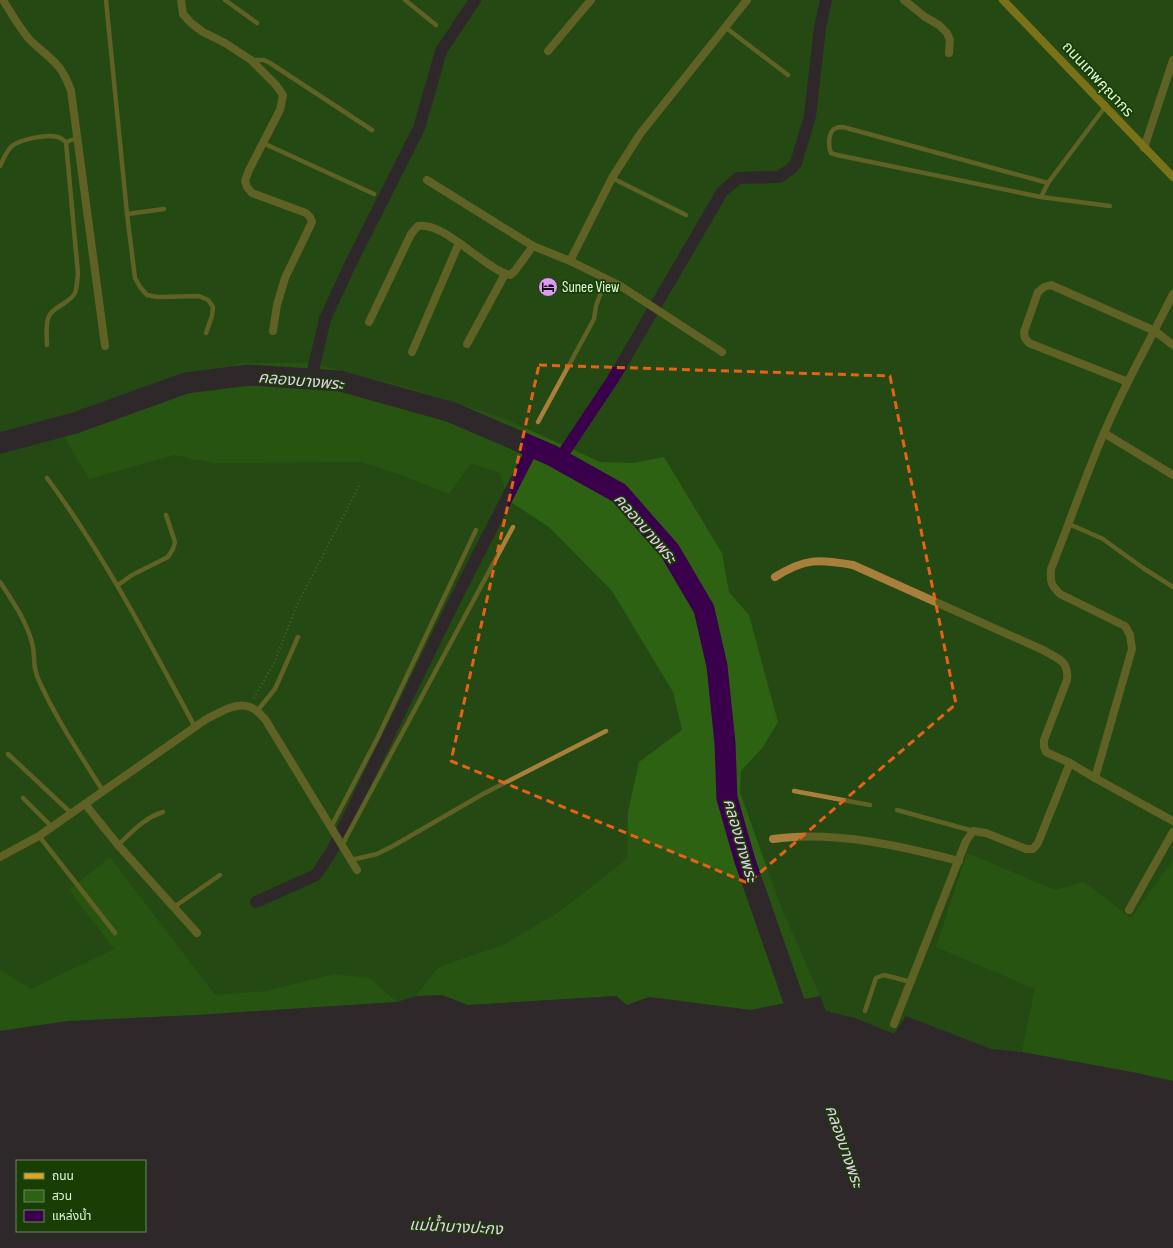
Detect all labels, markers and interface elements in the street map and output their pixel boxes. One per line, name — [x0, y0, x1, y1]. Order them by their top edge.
street label: ถนนเทพคุณากร — [1058, 38, 1138, 121]
hotel icon: Sunee View — [537, 276, 559, 298]
place label: Sunee View — [562, 278, 620, 297]
water label: คลองบางพระ — [257, 368, 346, 395]
water label: คลองบางพระ — [610, 490, 681, 569]
water label: คลองบางพระ — [719, 797, 761, 886]
water label: คลองบางพระ — [821, 1103, 867, 1192]
legend — [16, 1160, 146, 1232]
text: ถนน — [52, 1169, 74, 1184]
text: สวน — [52, 1189, 72, 1204]
text: แหล่งน้ำ — [52, 1207, 91, 1224]
water label: แม่น้ำบางปะกง — [409, 1213, 505, 1239]

